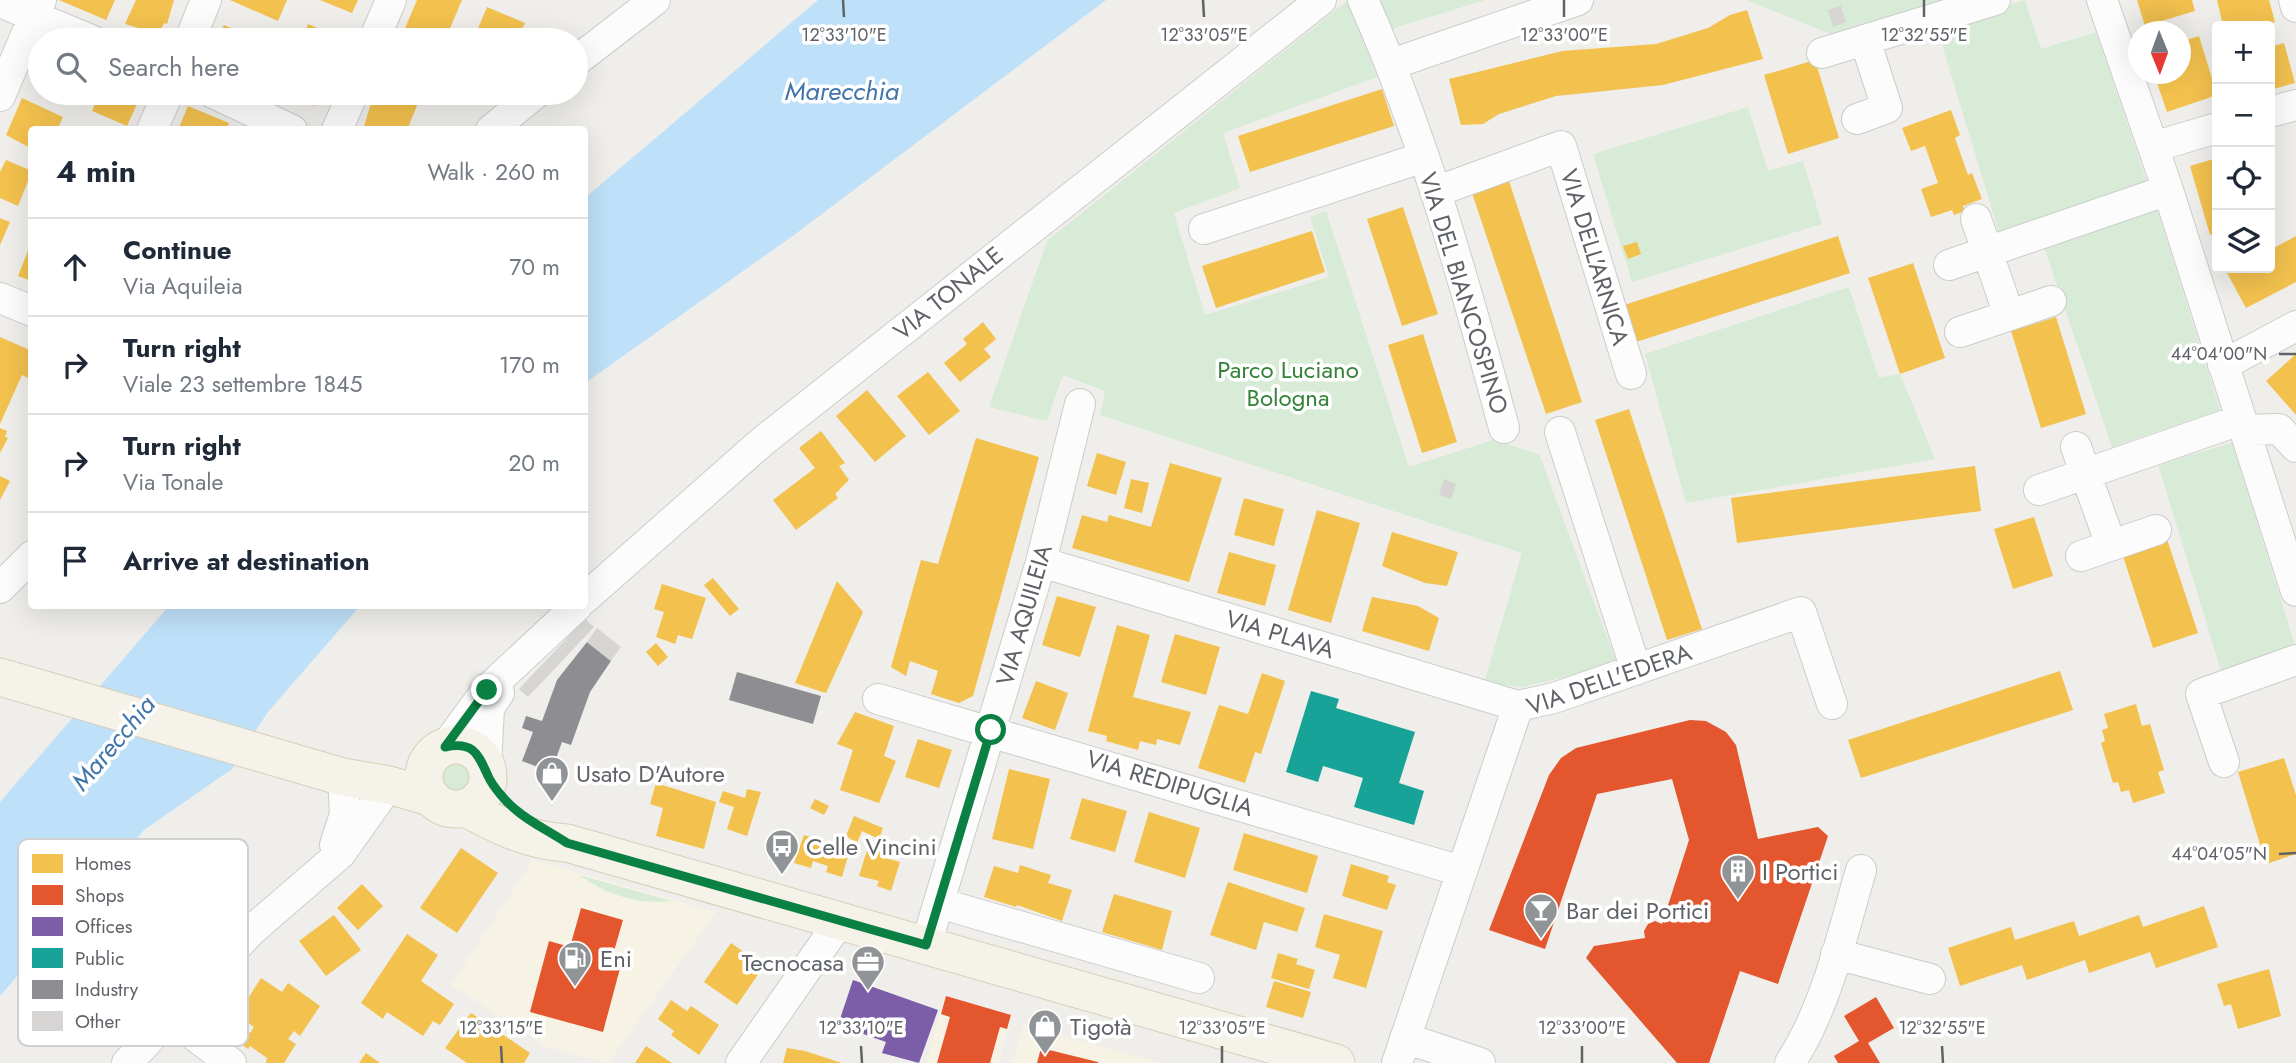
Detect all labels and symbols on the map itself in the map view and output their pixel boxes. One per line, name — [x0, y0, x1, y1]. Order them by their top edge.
north arrow — [2128, 21, 2191, 84]
text: 12°33'10"E — [801, 22, 887, 48]
text: 12°33'05"E — [1160, 22, 1248, 48]
text: 12°33'00"E — [1520, 22, 1608, 48]
text: 12°32'55"E — [1880, 22, 1968, 48]
water label: Marecchia — [785, 72, 900, 110]
street label: VIA DELL'ARNICA — [1552, 165, 1638, 350]
street label: VIA DEL BIANCOSPINO — [1411, 168, 1517, 418]
street label: VIA TONALE — [886, 238, 1010, 348]
text: 44°04'00"N — [2171, 341, 2267, 367]
park label: Parco Luciano Bologna — [1217, 352, 1359, 415]
street label: VIA AQUILEIA — [987, 540, 1061, 690]
street label: VIA PLAVA — [1221, 601, 1339, 667]
street label: VIA DELL'EDERA — [1522, 634, 1696, 724]
route end — [471, 674, 502, 705]
water label: Marecchia — [62, 687, 165, 799]
route start — [975, 714, 1006, 745]
street label: VIA REDIPUGLIA — [1082, 741, 1258, 825]
shop icon: Usato D'Autore — [533, 754, 571, 803]
place label: Usato D'Autore — [576, 756, 725, 791]
bus stop icon: Celle Vincini — [763, 827, 801, 876]
place label: Celle Vincini — [806, 829, 937, 864]
legend — [18, 839, 248, 1046]
text: 44°04'05"N — [2171, 841, 2267, 867]
text: Homes — [75, 850, 132, 877]
building icon: I Portici — [1719, 852, 1757, 901]
place label: I Portici — [1762, 854, 1839, 889]
text: Shops — [75, 882, 125, 909]
bar icon: Bar dei Portici — [1522, 891, 1560, 940]
place label: Bar dei Portici — [1566, 893, 1709, 928]
text: Offices — [75, 913, 133, 940]
fuel station icon: Eni — [556, 939, 594, 988]
place label: Eni — [600, 941, 632, 976]
office icon: Tecnocasa — [849, 943, 887, 992]
text: Public — [75, 945, 124, 972]
place label: Tecnocasa — [741, 945, 844, 980]
text: Industry — [75, 976, 139, 1003]
shop icon: Tigotà — [1026, 1007, 1064, 1056]
text: Other — [75, 1008, 121, 1035]
place label: Tigotà — [1070, 1009, 1132, 1044]
text: 12°33'15"E — [459, 1015, 543, 1041]
text: 12°33'10"E — [818, 1015, 904, 1041]
text: 12°33'05"E — [1178, 1015, 1266, 1041]
text: 12°33'00"E — [1538, 1015, 1626, 1041]
text: 12°32'55"E — [1898, 1015, 1986, 1041]

